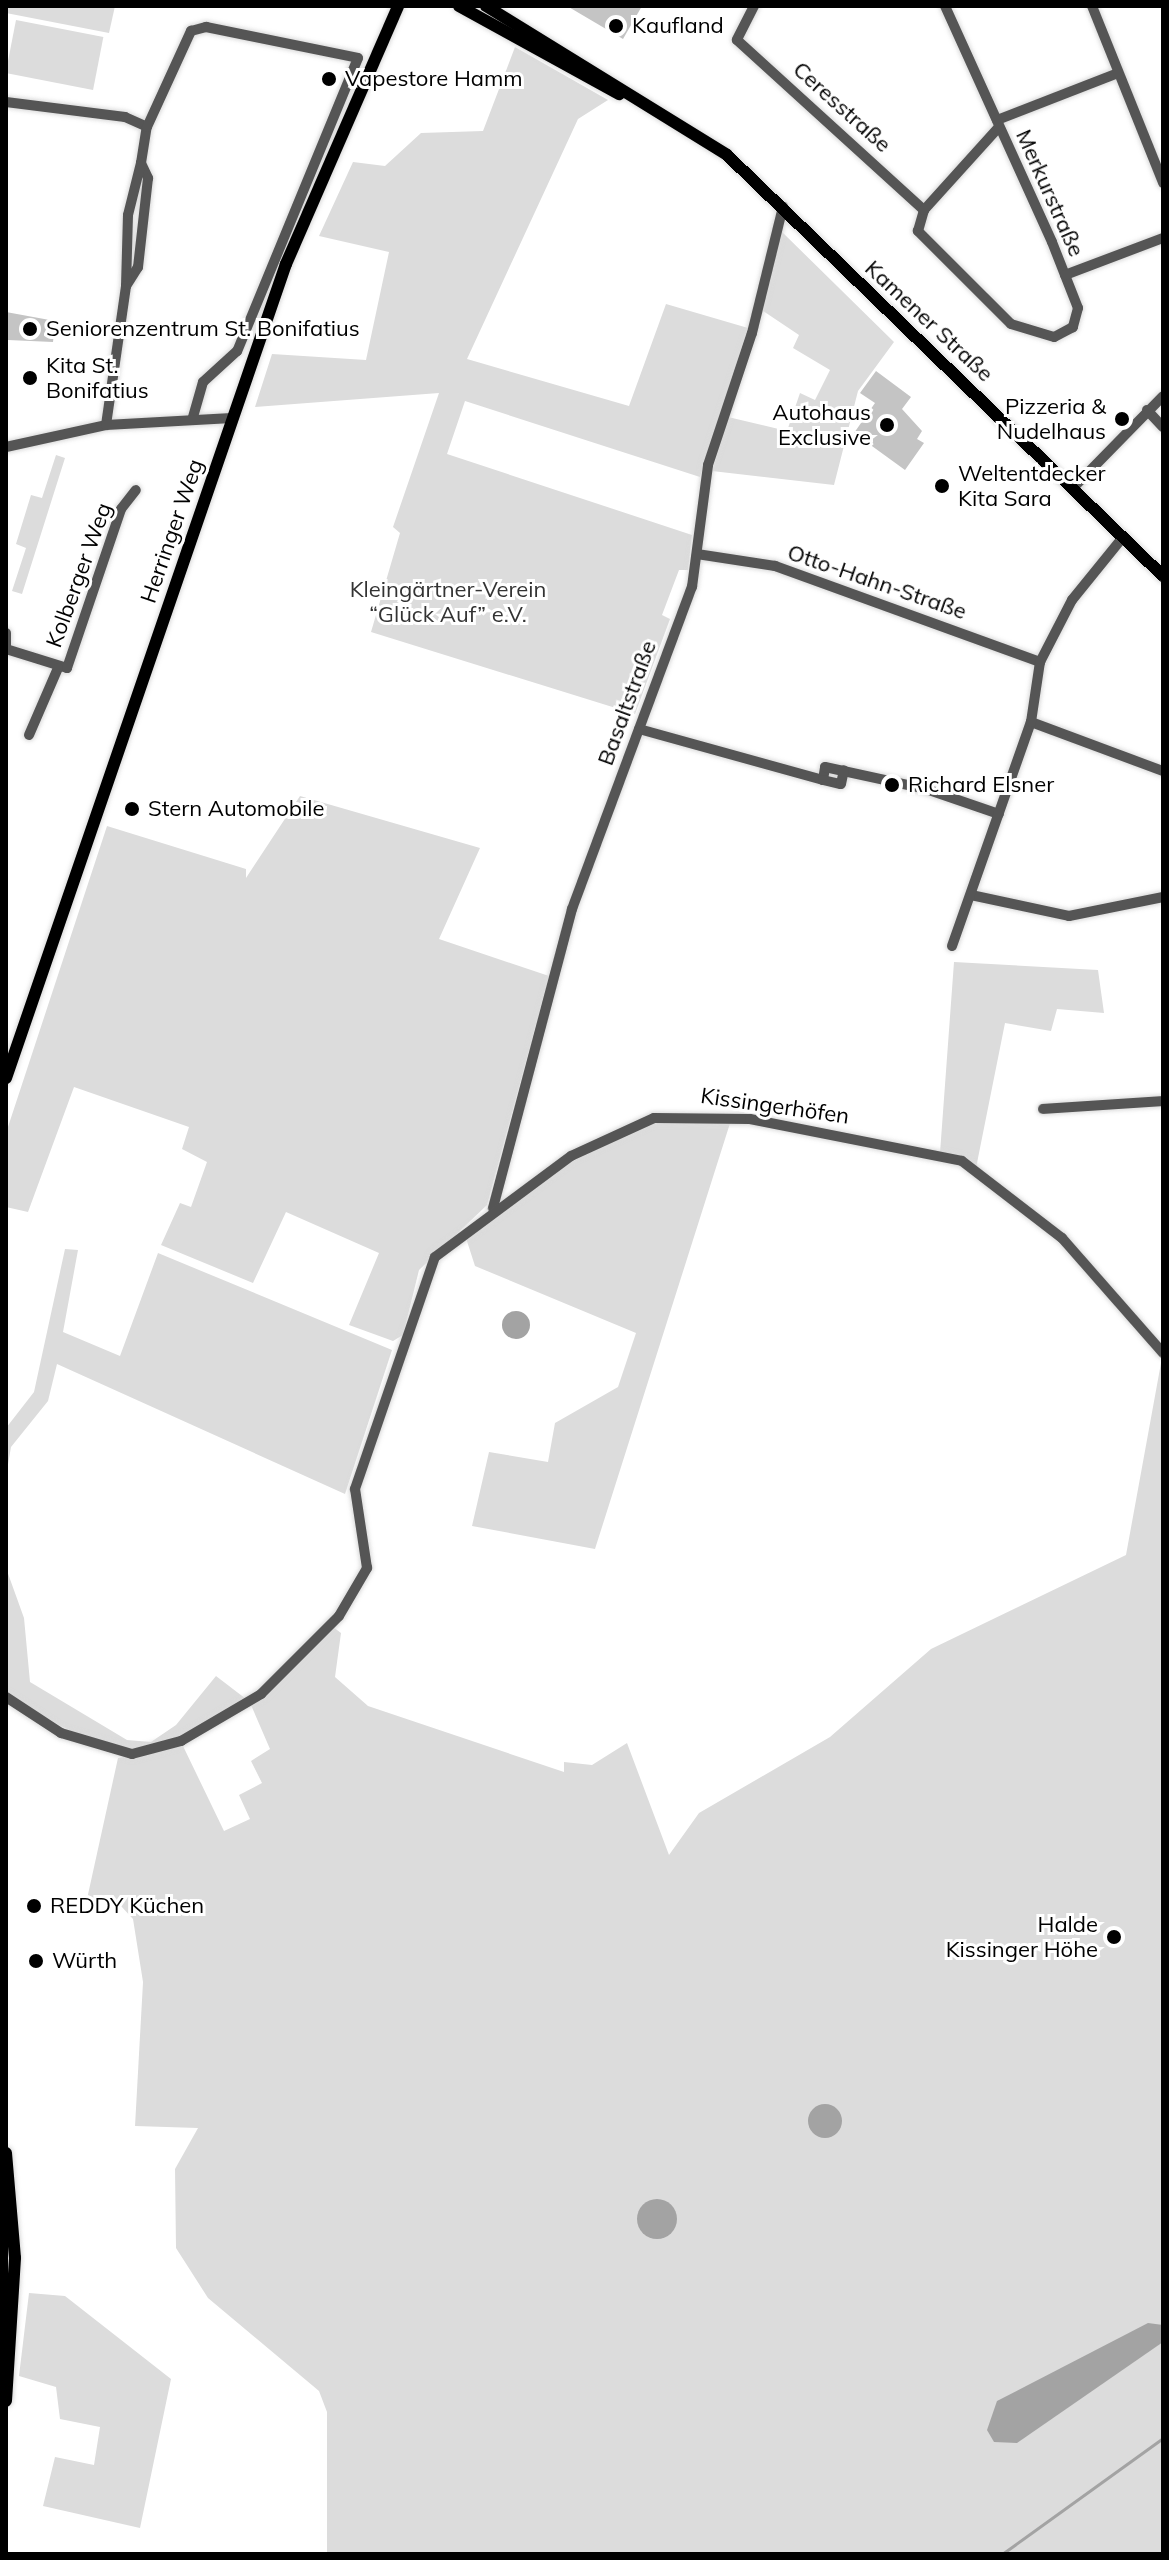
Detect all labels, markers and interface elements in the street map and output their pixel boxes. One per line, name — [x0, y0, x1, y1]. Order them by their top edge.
place label: Kaufland — [632, 13, 724, 39]
marker: Kaufland — [607, 17, 625, 35]
street label: Ceresstraße — [788, 56, 896, 158]
place label: Vapestore Hamm — [345, 66, 523, 92]
marker: Vapestore Hamm — [320, 70, 338, 88]
street label: Merkurstraße — [1010, 125, 1090, 261]
street label: Kamener Straße — [860, 255, 998, 387]
place label: Seniorenzentrum St. Bonifatius — [46, 316, 360, 342]
marker: Seniorenzentrum St. Bonifatius — [21, 320, 39, 338]
place label: Kita St. Bonifatius — [46, 352, 149, 404]
marker: Kita St. Bonifatius — [21, 369, 39, 387]
place label: Pizzeria & Nudelhaus — [997, 393, 1106, 444]
place label: Autohaus Exclusive — [772, 399, 871, 450]
marker: Pizzeria & Nudelhaus — [1113, 410, 1131, 428]
marker: Autohaus Exclusive — [878, 416, 896, 434]
street label: Herringer Weg — [135, 456, 209, 606]
place label: Weltentdecker Kita Sara — [958, 460, 1105, 512]
marker: Weltentdecker Kita Sara — [933, 477, 951, 495]
street label: Kolberger Weg — [41, 499, 117, 651]
street label: Otto-Hahn-Straße — [784, 539, 970, 625]
park label: Kleingärtner-Verein “Glück Auf” e.V. — [350, 576, 546, 628]
street label: Basaltstraße — [592, 637, 662, 769]
place label: Richard Elsner — [908, 772, 1054, 798]
marker: Richard Elsner — [883, 776, 901, 794]
place label: Stern Automobile — [148, 796, 324, 822]
marker: Stern Automobile — [123, 800, 141, 818]
street label: Kissingerhöfen — [699, 1083, 851, 1129]
place label: REDDY Küchen — [50, 1893, 204, 1919]
marker: REDDY Küchen — [25, 1897, 43, 1915]
place label: Halde Kissinger Höhe — [946, 1911, 1098, 1962]
marker: Halde Kissinger Höhe — [1105, 1928, 1123, 1946]
place label: Würth — [52, 1948, 117, 1974]
marker: Würth — [27, 1952, 45, 1970]

